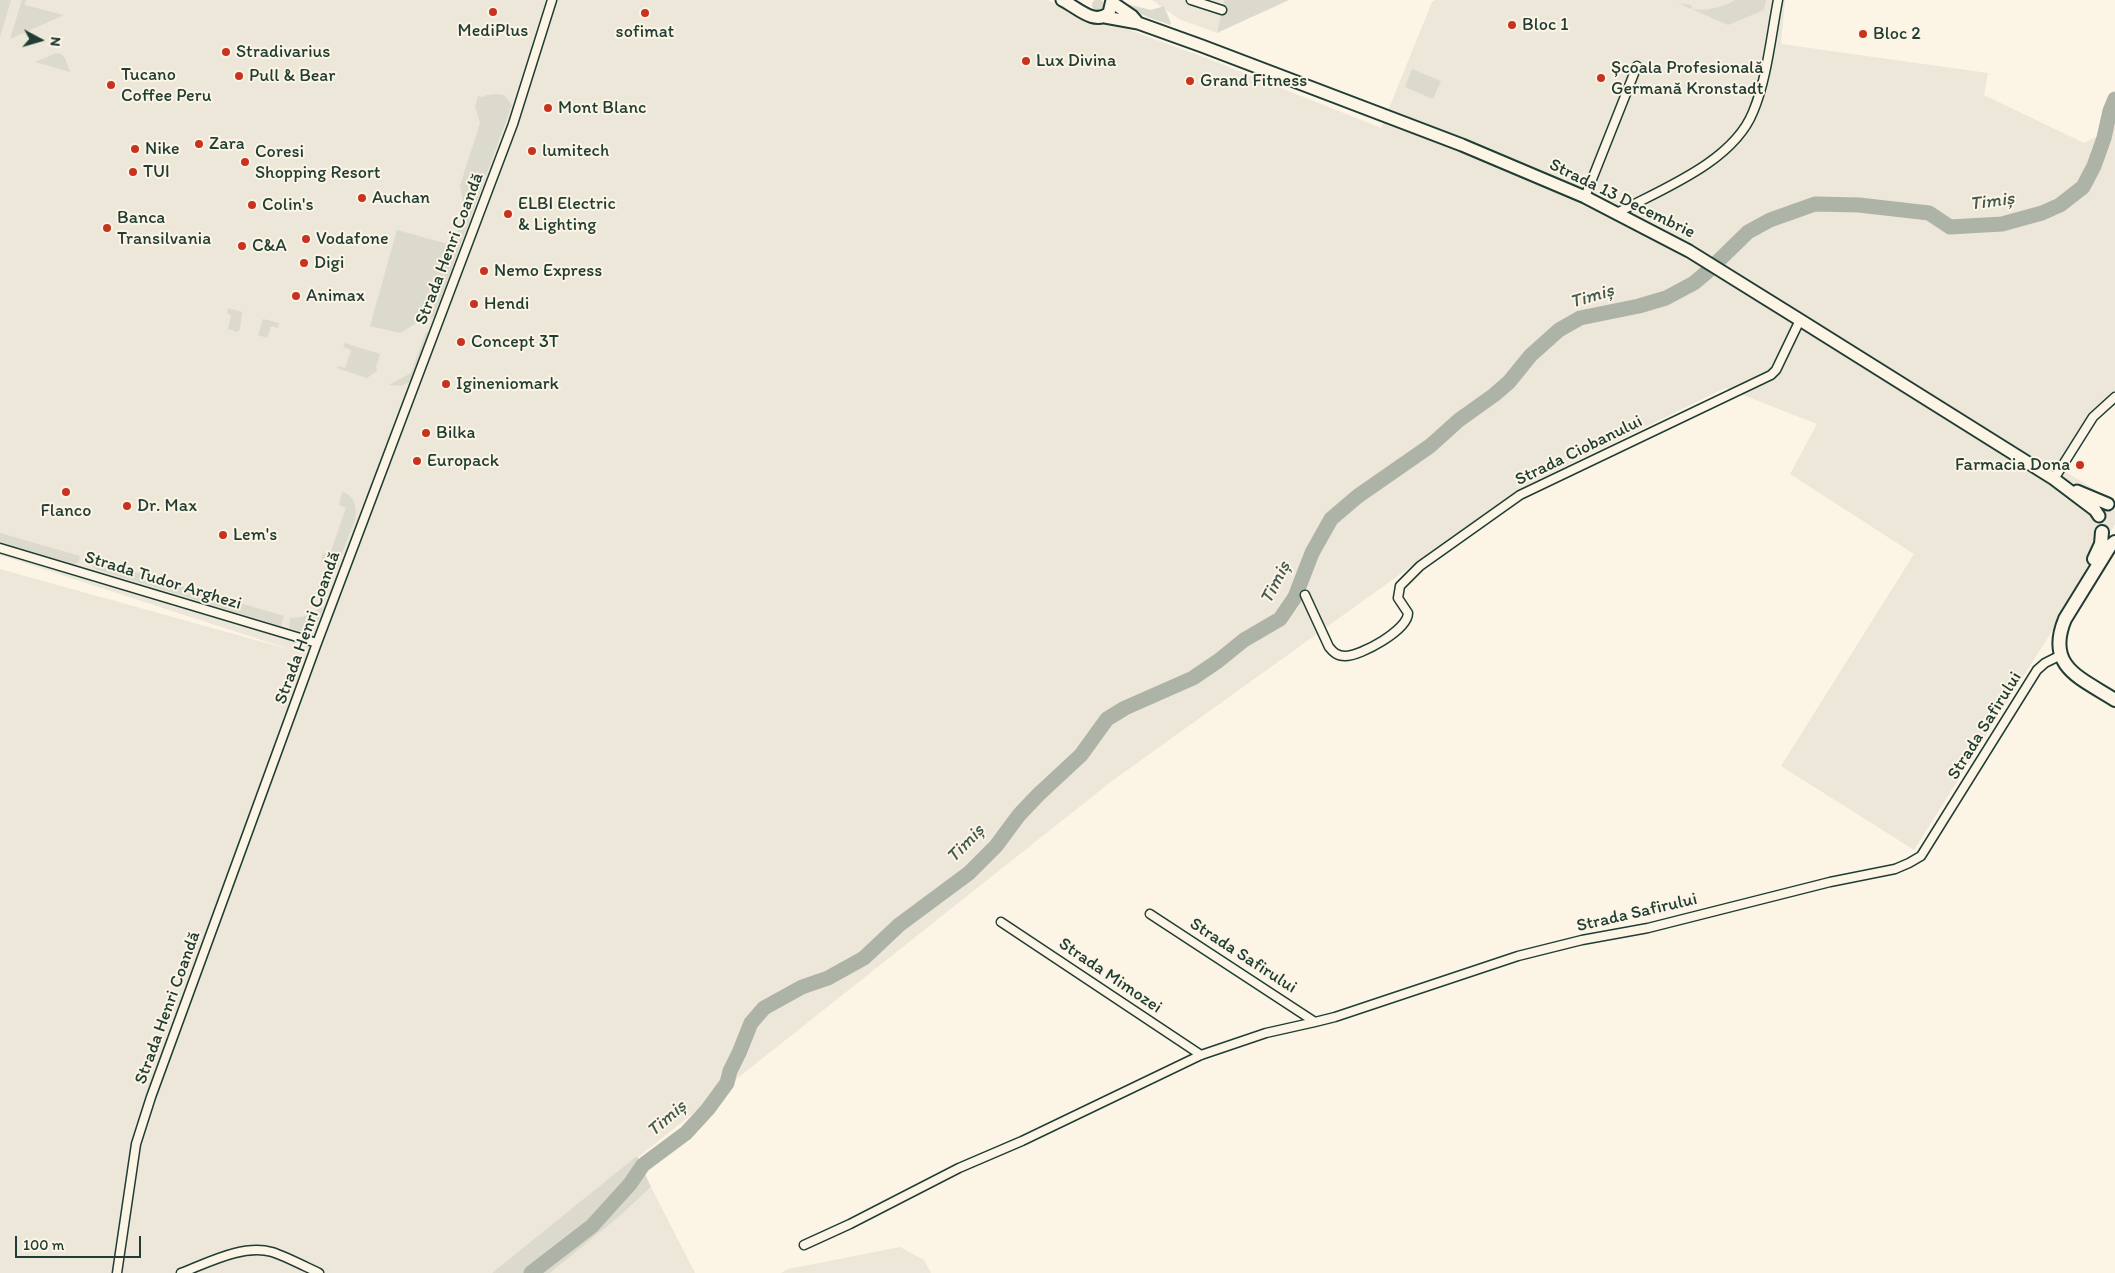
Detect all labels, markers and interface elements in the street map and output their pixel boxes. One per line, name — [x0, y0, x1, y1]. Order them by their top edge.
marker: MediPlus — [487, 6, 499, 18]
marker: sofimat — [639, 7, 651, 19]
place label: Bloc 1 — [1522, 14, 1569, 36]
north arrow — [15, 15, 65, 65]
marker: Bloc 1 — [1506, 19, 1518, 31]
place label: MediPlus — [458, 20, 528, 42]
place label: sofimat — [616, 21, 674, 43]
place label: Bloc 2 — [1873, 23, 1921, 45]
marker: Bloc 2 — [1857, 28, 1869, 40]
text: N — [46, 36, 64, 47]
place label: Stradivarius — [236, 41, 330, 63]
marker: Stradivarius — [220, 46, 232, 58]
place label: Lux Divina — [1036, 50, 1116, 72]
marker: Lux Divina — [1020, 55, 1032, 67]
place label: Școala Profesională Germană Kronstadt — [1611, 57, 1764, 100]
place label: Tucano Coffee Peru — [121, 64, 211, 106]
place label: Pull & Bear — [249, 65, 335, 87]
marker: Pull & Bear — [233, 70, 245, 82]
place label: Grand Fitness — [1200, 70, 1307, 92]
marker: Școala Profesională Germană Kronstadt — [1595, 72, 1607, 84]
marker: Grand Fitness — [1184, 75, 1196, 87]
marker: Tucano Coffee Peru — [105, 79, 117, 91]
place label: Mont Blanc — [558, 97, 646, 119]
marker: Mont Blanc — [542, 102, 554, 114]
place label: Zara — [209, 133, 245, 155]
place label: Nike — [145, 138, 180, 160]
marker: Zara — [193, 138, 205, 150]
place label: lumitech — [542, 140, 609, 162]
place label: Coresi Shopping Resort — [255, 141, 380, 183]
marker: Nike — [129, 143, 141, 155]
marker: lumitech — [526, 145, 538, 157]
street label: Strada 13 Decembrie — [1546, 154, 1698, 244]
marker: Coresi Shopping Resort — [239, 156, 251, 168]
place label: TUI — [143, 161, 170, 183]
marker: TUI — [127, 166, 139, 178]
street label: Strada Henri Coandă — [411, 170, 489, 328]
place label: Auchan — [372, 187, 430, 209]
water label: Timiș — [1968, 188, 2016, 216]
marker: Auchan — [356, 192, 368, 204]
place label: ELBI Electric & Lighting — [518, 193, 616, 235]
place label: Colin's — [262, 194, 314, 216]
marker: Colin's — [246, 199, 258, 211]
place label: Banca Transilvania — [117, 207, 211, 250]
marker: ELBI Electric & Lighting — [502, 208, 514, 220]
marker: Banca Transilvania — [101, 222, 113, 234]
place label: Vodafone — [316, 228, 389, 250]
marker: Vodafone — [300, 233, 312, 245]
place label: C&A — [252, 235, 287, 257]
marker: C&A — [236, 240, 248, 252]
place label: Digi — [314, 252, 344, 274]
marker: Digi — [298, 257, 310, 269]
place label: Nemo Express — [494, 260, 602, 282]
marker: Nemo Express — [478, 265, 490, 277]
water label: Timiș — [1567, 280, 1617, 314]
place label: Animax — [306, 285, 365, 307]
marker: Animax — [290, 290, 302, 302]
place label: Hendi — [484, 293, 529, 315]
marker: Hendi — [468, 298, 480, 310]
place label: Concept 3T — [471, 331, 559, 353]
marker: Concept 3T — [455, 336, 467, 348]
place label: Igineniomark — [456, 373, 559, 395]
marker: Igineniomark — [440, 378, 452, 390]
street label: Strada Ciobanului — [1512, 411, 1646, 491]
place label: Bilka — [436, 422, 475, 444]
marker: Bilka — [420, 427, 432, 439]
place label: Europack — [427, 450, 499, 472]
place label: Farmacia Dona — [1955, 454, 2070, 476]
marker: Europack — [411, 455, 423, 467]
marker: Farmacia Dona — [2074, 459, 2086, 471]
marker: Flanco — [60, 486, 72, 498]
place label: Dr. Max — [137, 495, 197, 517]
place label: Flanco — [41, 500, 91, 522]
marker: Dr. Max — [121, 500, 133, 512]
place label: Lem's — [233, 524, 277, 546]
marker: Lem's — [217, 529, 229, 541]
street label: Strada Tudor Arghezi — [82, 547, 244, 615]
street label: Strada Henri Coandă — [270, 549, 346, 707]
water label: Timiș — [1256, 558, 1296, 608]
street label: Strada Safirului — [1943, 668, 2027, 784]
water label: Timiș — [942, 820, 990, 868]
street label: Strada Safirului — [1574, 889, 1700, 937]
street label: Strada Safirului — [1185, 913, 1301, 999]
street label: Strada Henri Coandă — [130, 929, 206, 1087]
street label: Strada Mimozei — [1054, 933, 1166, 1019]
water label: Timiș — [643, 1096, 691, 1142]
scale bar — [18, 1226, 144, 1258]
text: 100 m — [23, 1236, 64, 1254]

